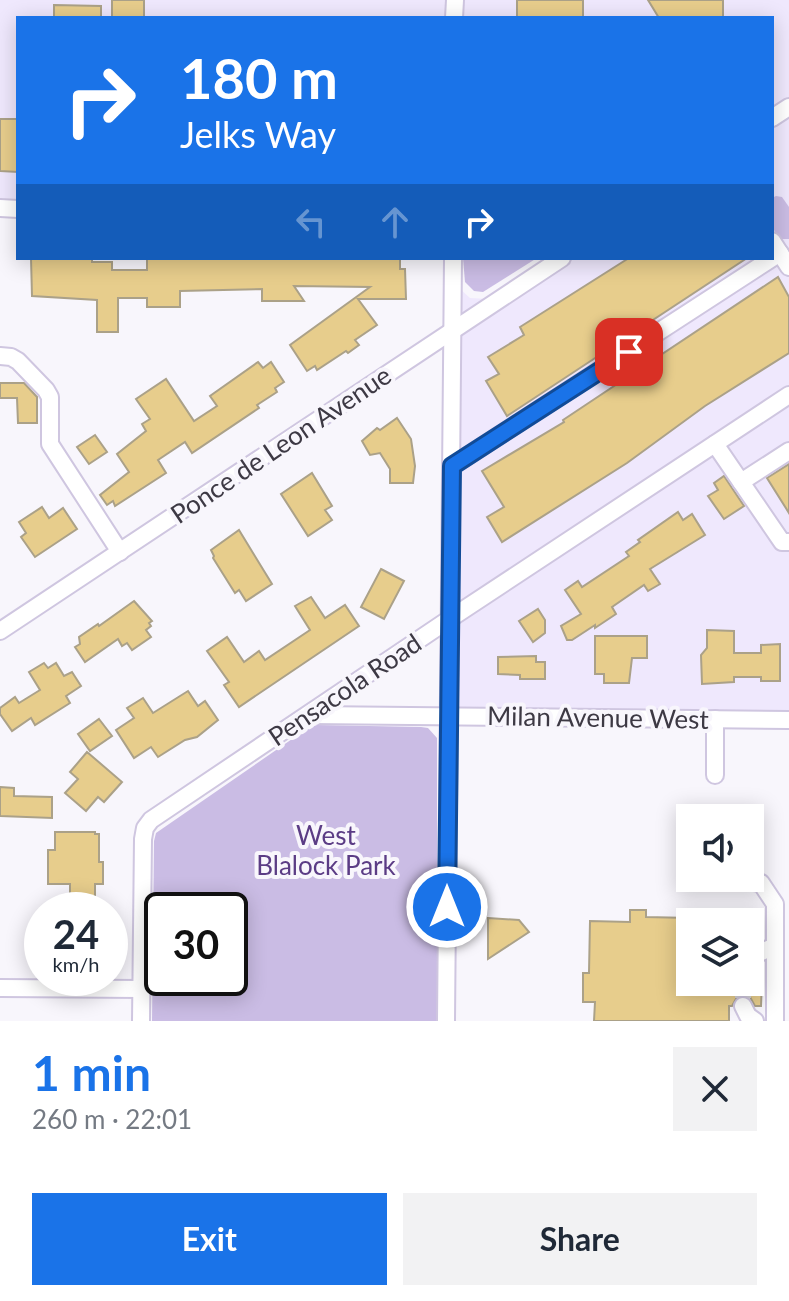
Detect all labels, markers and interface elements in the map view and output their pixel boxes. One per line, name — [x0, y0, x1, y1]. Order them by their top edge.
text: 180 m — [180, 44, 338, 111]
icon: right — [48, 48, 152, 152]
text: Jelks Way — [180, 112, 336, 156]
icon: left — [289, 200, 333, 244]
icon: ahead — [373, 200, 417, 244]
icon: right — [457, 200, 501, 244]
pin — [595, 318, 663, 386]
icon: arrive — [607, 330, 651, 374]
street label: Ponce de Leon Avenue — [164, 359, 397, 530]
street label: Pensacola Road — [262, 626, 427, 752]
street label: Milan Avenue West — [487, 699, 710, 735]
map controls — [676, 804, 764, 996]
button: sound — [676, 804, 764, 892]
park label: West Blalock Park — [256, 819, 397, 881]
position arrow — [405, 865, 489, 949]
speed limit sign: 30 — [144, 892, 248, 996]
button: layers — [676, 908, 764, 996]
text: 24 — [53, 910, 99, 958]
text: km/h — [53, 952, 99, 976]
text: 1 min — [32, 1044, 151, 1101]
button: close — [673, 1047, 757, 1131]
text: 260 m · 22:01 — [32, 1103, 192, 1135]
button: Exit — [32, 1193, 387, 1285]
button: Share — [403, 1193, 757, 1285]

